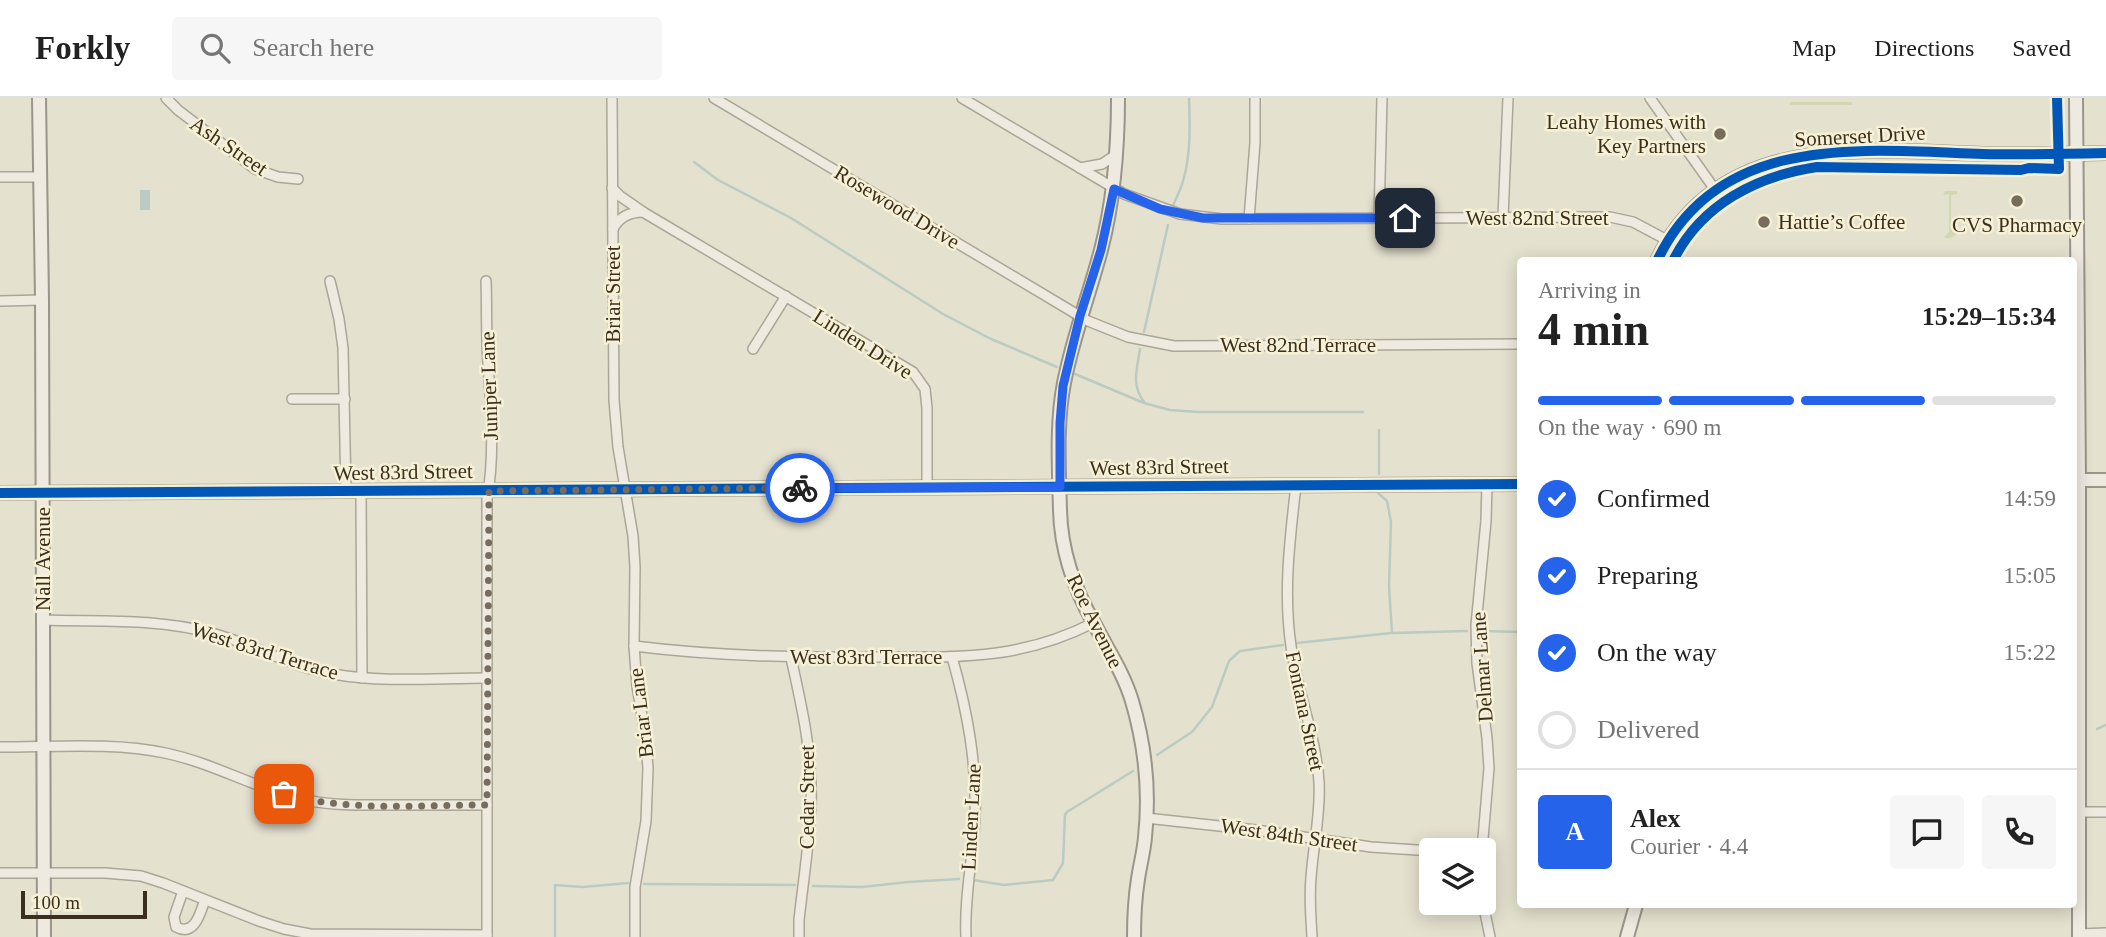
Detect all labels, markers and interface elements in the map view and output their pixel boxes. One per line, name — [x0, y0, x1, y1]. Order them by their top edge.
search box — [172, 17, 662, 80]
icon: search — [196, 29, 234, 67]
text: Forkly — [35, 30, 130, 66]
text: Search here — [252, 33, 374, 62]
text: Map — [1792, 35, 1836, 61]
text: Directions — [1874, 35, 1974, 61]
text: Saved — [2012, 35, 2071, 61]
place label: Leahy Homes with Key Partners — [1546, 110, 1707, 158]
street label: Ash Street — [186, 111, 272, 181]
street label: Somerset Drive — [1794, 121, 1926, 151]
marker: Leahy Homes with Key Partners — [1712, 126, 1728, 142]
street label: Rosewood Drive — [830, 160, 964, 254]
pin — [1375, 188, 1435, 248]
marker: CVS Pharmacy — [2009, 193, 2025, 209]
icon: home — [1386, 199, 1424, 237]
street label: West 82nd Street — [1466, 206, 1609, 230]
place label: Hattie’s Coffee — [1778, 210, 1905, 234]
place label: CVS Pharmacy — [1952, 213, 2083, 237]
marker: Hattie’s Coffee — [1756, 214, 1772, 230]
street label: Briar Street — [601, 245, 625, 343]
text: Arriving in — [1538, 278, 1641, 303]
text: 15:29–15:34 — [1922, 302, 2056, 331]
street label: Linden Drive — [809, 304, 917, 384]
text: 4 min — [1538, 304, 1649, 355]
street label: Juniper Lane — [475, 331, 503, 441]
street label: West 82nd Terrace — [1220, 333, 1376, 357]
text: On the way · 690 m — [1538, 415, 1721, 440]
courier — [765, 453, 835, 523]
street label: West 83rd Street — [1089, 454, 1229, 480]
street label: West 83rd Street — [333, 459, 473, 485]
icon: bike — [781, 469, 819, 507]
icon: check — [1538, 480, 1576, 518]
text: Confirmed — [1597, 484, 1710, 513]
text: 14:59 — [2004, 486, 2056, 511]
street label: Nall Avenue — [31, 507, 55, 611]
icon: check — [1538, 557, 1576, 595]
text: Preparing — [1597, 561, 1698, 590]
text: 15:05 — [2004, 563, 2056, 588]
street label: Roe Avenue — [1062, 570, 1128, 672]
street label: Delmar Lane — [1466, 611, 1498, 723]
street label: West 83rd Terrace — [188, 617, 342, 685]
icon: check — [1538, 634, 1576, 672]
text: On the way — [1597, 638, 1717, 667]
text: 15:22 — [2004, 640, 2056, 665]
street label: West 83rd Terrace — [790, 645, 942, 669]
street label: Fontana Street — [1281, 649, 1329, 773]
street label: Briar Lane — [624, 667, 658, 759]
text: Delivered — [1597, 715, 1700, 744]
street label: Cedar Street — [795, 745, 819, 849]
street label: Linden Lane — [956, 763, 986, 871]
pin — [254, 764, 314, 824]
icon: bag — [265, 775, 303, 813]
button: chat — [1890, 795, 1964, 869]
button: phone — [1982, 795, 2056, 869]
text: Alex — [1630, 804, 1681, 833]
street label: West 84th Street — [1219, 813, 1359, 857]
text: A — [1566, 817, 1584, 846]
text: Courier · 4.4 — [1630, 834, 1748, 859]
map controls — [1419, 838, 1496, 915]
button: layers — [1419, 838, 1496, 915]
scale bar — [21, 888, 147, 920]
text: 100 m — [32, 892, 80, 913]

